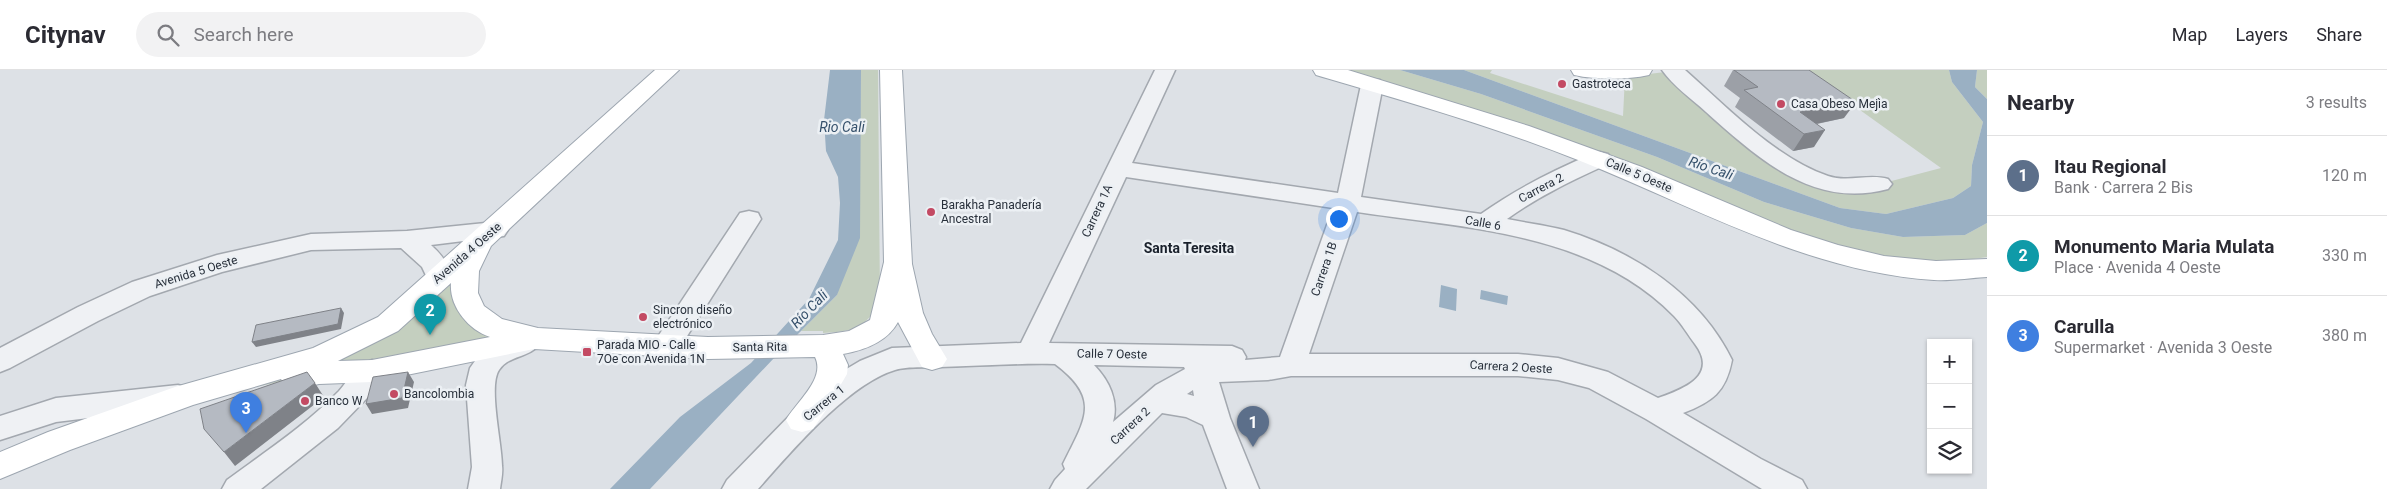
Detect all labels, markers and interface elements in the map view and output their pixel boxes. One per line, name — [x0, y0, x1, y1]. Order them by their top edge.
search box — [136, 12, 486, 57]
text: Citynav — [25, 21, 106, 49]
icon: search — [154, 21, 182, 49]
text: Search here — [194, 23, 294, 46]
text: Map — [2172, 24, 2207, 45]
text: Layers — [2235, 24, 2288, 45]
text: Share — [2316, 24, 2362, 45]
place label: Gastroteca — [1572, 77, 1631, 91]
marker: Gastroteca — [1556, 78, 1568, 90]
text: Nearby — [2007, 91, 2074, 115]
text: 3 results — [2306, 93, 2367, 112]
place label: Casa Obeso Mejìa — [1791, 97, 1888, 111]
marker: Casa Obeso Mejìa — [1775, 98, 1787, 110]
water label: Rio Cali — [819, 119, 866, 135]
water label: Río Cali — [1687, 153, 1736, 183]
street label: Calle 5 Oeste — [1604, 155, 1674, 195]
text: Itau Regional — [2054, 155, 2166, 178]
text: 1 — [2018, 166, 2028, 185]
text: 120 m — [2322, 166, 2367, 185]
street label: Carrera 2 — [1516, 170, 1566, 206]
text: Bank · Carrera 2 Bis — [2054, 178, 2193, 197]
street label: Carrera 1A — [1079, 182, 1115, 240]
place label: Barakha Panadería Ancestral — [941, 198, 1041, 226]
marker: Barakha Panadería Ancestral — [925, 206, 937, 218]
your location — [1326, 206, 1352, 232]
street label: Calle 6 — [1464, 213, 1502, 233]
street label: Avenida 4 Oeste — [430, 219, 504, 287]
text: Monumento Maria Mulata — [2054, 235, 2274, 258]
district label: Santa Teresita — [1144, 240, 1235, 256]
street label: Carrera 1B — [1308, 240, 1340, 298]
text: 2 — [2018, 246, 2028, 265]
text: 330 m — [2322, 246, 2367, 265]
street label: Avenida 5 Oeste — [153, 253, 239, 291]
text: Place · Avenida 4 Oeste — [2054, 258, 2221, 277]
water label: Río Cali — [787, 286, 831, 331]
pin: 2 — [414, 294, 446, 335]
place label: Sincron diseño electrónico — [653, 303, 732, 331]
marker: Sincron diseño electrónico — [637, 311, 649, 323]
text: Carulla — [2054, 315, 2114, 338]
text: 3 — [2018, 326, 2028, 345]
text: 380 m — [2322, 326, 2367, 345]
place label: Parada MIO - Calle 7Oe con Avenida 1N — [597, 338, 705, 366]
text: Supermarket · Avenida 3 Oeste — [2054, 338, 2272, 357]
map controls — [1927, 339, 1972, 474]
button: + — [1927, 339, 1972, 384]
street label: Santa Rita — [733, 340, 787, 354]
marker: Parada MIO - Calle 7Oe con Avenida 1N — [581, 346, 593, 358]
street label: Calle 7 Oeste — [1077, 346, 1147, 362]
street label: Carrera 2 Oeste — [1469, 358, 1553, 376]
street label: Carrera 1 — [801, 382, 847, 424]
button: − — [1927, 384, 1972, 429]
place label: Bancolombia — [404, 387, 474, 401]
marker: Bancolombia — [388, 388, 400, 400]
pin: 3 — [230, 392, 262, 433]
place label: Banco W — [315, 394, 363, 408]
marker: Banco W — [299, 395, 311, 407]
street label: Carrera 2 — [1107, 404, 1153, 448]
pin: 1 — [1237, 406, 1269, 447]
button: layers — [1927, 429, 1972, 474]

